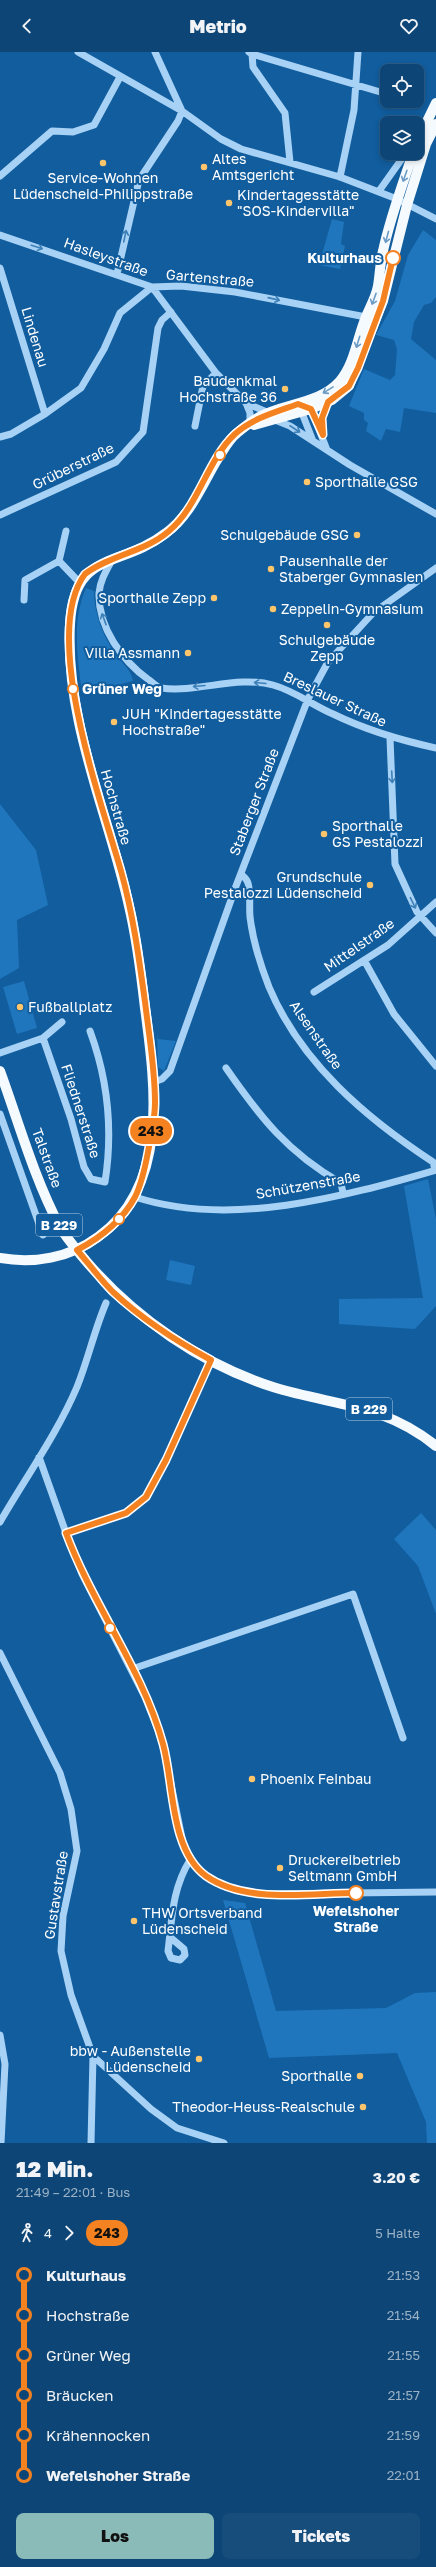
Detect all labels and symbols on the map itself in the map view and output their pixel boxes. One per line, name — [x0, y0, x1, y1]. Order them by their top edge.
place label: Altes Amtsgericht — [212, 150, 294, 183]
marker: Service-Wohnen Lüdenscheid-Philippstraße — [98, 158, 108, 168]
marker: Altes Amtsgericht — [199, 162, 209, 172]
place label: Service-Wohnen Lüdenscheid-Philippstraße — [13, 169, 193, 202]
one-way arrow — [401, 170, 408, 183]
place label: Kindertagesstätte "SOS-Kindervilla" — [237, 186, 359, 219]
marker: Kindertagesstätte "SOS-Kindervilla" — [224, 198, 234, 208]
one-way arrow — [121, 230, 129, 243]
one-way arrow — [382, 230, 390, 243]
street label: Hasleystraße — [62, 233, 151, 280]
one-way arrow — [31, 244, 44, 251]
place label: Kulturhaus — [307, 249, 382, 266]
marker: Kulturhaus — [385, 250, 401, 266]
street label: Gartenstraße — [165, 265, 255, 290]
one-way arrow — [369, 292, 377, 304]
one-way arrow — [267, 296, 280, 304]
street label: Lindenau — [18, 305, 53, 369]
one-way arrow — [354, 335, 361, 348]
place label: Baudenkmal Hochstraße 36 — [179, 372, 277, 405]
marker: Baudenkmal Hochstraße 36 — [280, 384, 290, 394]
one-way arrow — [323, 386, 334, 394]
one-way arrow — [289, 425, 300, 433]
street label: Grüberstraße — [29, 439, 116, 493]
unlabelled marker — [214, 449, 226, 461]
place label: Sporthalle GSG — [315, 473, 418, 490]
marker: Sporthalle GSG — [302, 477, 312, 487]
place label: Schulgebäude GSG — [220, 526, 349, 543]
marker: Schulgebäude GSG — [352, 530, 362, 540]
place label: Pausenhalle der Staberger Gymnasien — [279, 552, 423, 585]
marker: Pausenhalle der Staberger Gymnasien — [266, 564, 276, 574]
place label: Sporthalle Zepp — [98, 589, 206, 606]
marker: Sporthalle Zepp — [209, 593, 219, 603]
place label: Zeppelin-Gymnasium — [281, 600, 423, 617]
marker: Zeppelin-Gymnasium — [268, 604, 278, 614]
one-way arrow — [99, 614, 107, 626]
marker: Schulgebäude Zepp — [322, 620, 332, 630]
place label: Schulgebäude Zepp — [279, 631, 375, 664]
place label: Villa Assmann — [85, 644, 180, 661]
marker: Villa Assmann — [183, 648, 193, 658]
street label: Breslauer Straße — [281, 667, 390, 730]
one-way arrow — [254, 679, 267, 686]
place label: Grüner Weg — [82, 680, 162, 697]
one-way arrow — [193, 682, 206, 689]
marker: Grüner Weg — [67, 683, 79, 695]
place label: JUH "Kindertagesstätte Hochstraße" — [122, 705, 282, 738]
marker: JUH "Kindertagesstätte Hochstraße" — [109, 717, 119, 727]
street label: Staberger Straße — [225, 746, 282, 858]
street label: Hochstraße — [98, 767, 135, 847]
one-way arrow — [388, 770, 395, 783]
place label: Sporthalle GS Pestalozzi — [332, 817, 423, 850]
marker: Sporthalle GS Pestalozzi — [319, 829, 329, 839]
place label: Grundschule Pestalozzi Lüdenscheid — [204, 868, 362, 901]
marker: Grundschule Pestalozzi Lüdenscheid — [365, 880, 375, 890]
one-way arrow — [410, 897, 417, 909]
street label: Mittelstraße — [320, 914, 397, 975]
street label: Alsenstraße — [286, 997, 346, 1072]
place label: Fußballplatz — [28, 998, 112, 1015]
marker: Fußballplatz — [15, 1002, 25, 1012]
street label: Fliednerstraße — [58, 1062, 105, 1160]
line badge: 243 — [128, 1118, 174, 1144]
street label: Talstraße — [29, 1126, 66, 1190]
street label: Schützenstraße — [254, 1167, 362, 1202]
unlabelled marker — [113, 1213, 125, 1225]
road number: B 229 — [36, 1214, 82, 1236]
road number: B 229 — [346, 1398, 392, 1420]
unlabelled marker — [104, 1622, 116, 1634]
place label: Phoenix Feinbau — [260, 1770, 372, 1787]
marker: Phoenix Feinbau — [247, 1774, 257, 1784]
street label: Gustavstraße — [40, 1849, 71, 1940]
place label: Druckereibetrieb Seltmann GmbH — [288, 1851, 401, 1884]
marker: Druckereibetrieb Seltmann GmbH — [275, 1863, 285, 1873]
marker: Wefelshoher Straße — [348, 1885, 364, 1901]
place label: Wefelshoher Straße — [313, 1902, 400, 1935]
place label: THW Ortsverband Lüdenscheid — [142, 1904, 262, 1937]
marker: THW Ortsverband Lüdenscheid — [129, 1916, 139, 1926]
place label: bbw - Außenstelle Lüdenscheid — [70, 2042, 191, 2075]
marker: bbw - Außenstelle Lüdenscheid — [194, 2054, 204, 2064]
place label: Sporthalle — [281, 2067, 352, 2084]
marker: Sporthalle — [355, 2071, 365, 2081]
place label: Theodor-Heuss-Realschule — [172, 2098, 355, 2115]
marker: Theodor-Heuss-Realschule — [358, 2102, 368, 2112]

